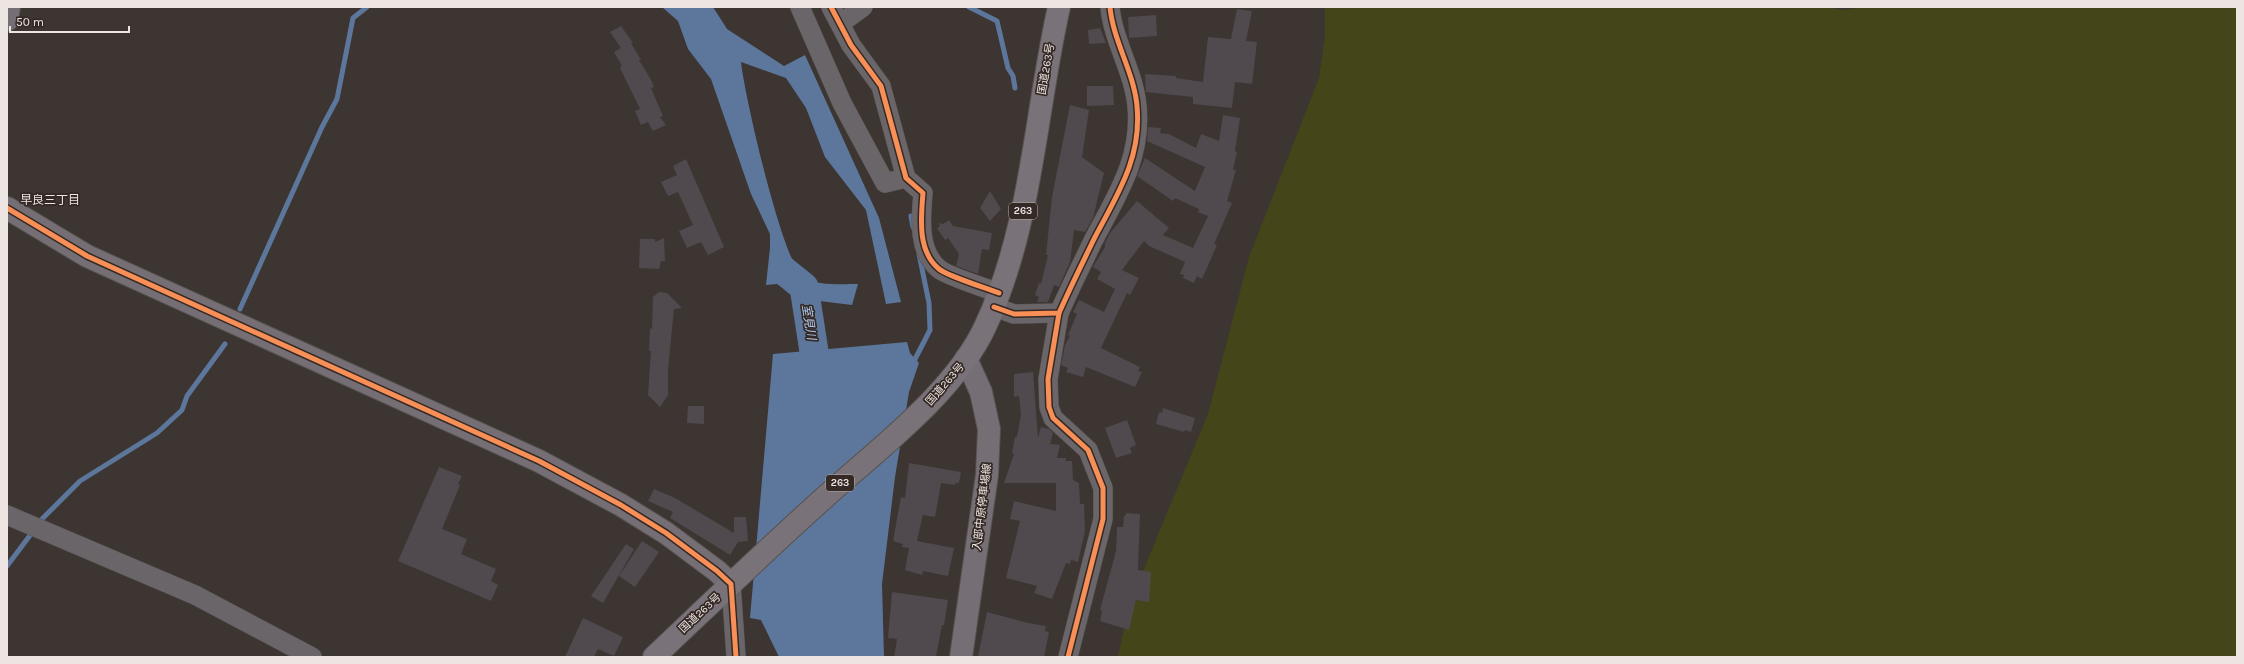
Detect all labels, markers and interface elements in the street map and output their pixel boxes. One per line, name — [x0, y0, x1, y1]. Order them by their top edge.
scale bar — [10, 8, 129, 34]
text: 50 m — [16, 15, 44, 29]
street label: 国道263号 — [1035, 42, 1057, 96]
district label: 早良三丁目 — [20, 193, 80, 207]
road number: 263 — [1009, 203, 1037, 219]
water label: 室見川 — [799, 303, 819, 343]
street label: 国道263号 — [923, 360, 967, 408]
street label: 入部中原停車場線 — [970, 463, 994, 551]
road number: 263 — [826, 475, 854, 491]
street label: 国道263号 — [676, 590, 724, 636]

